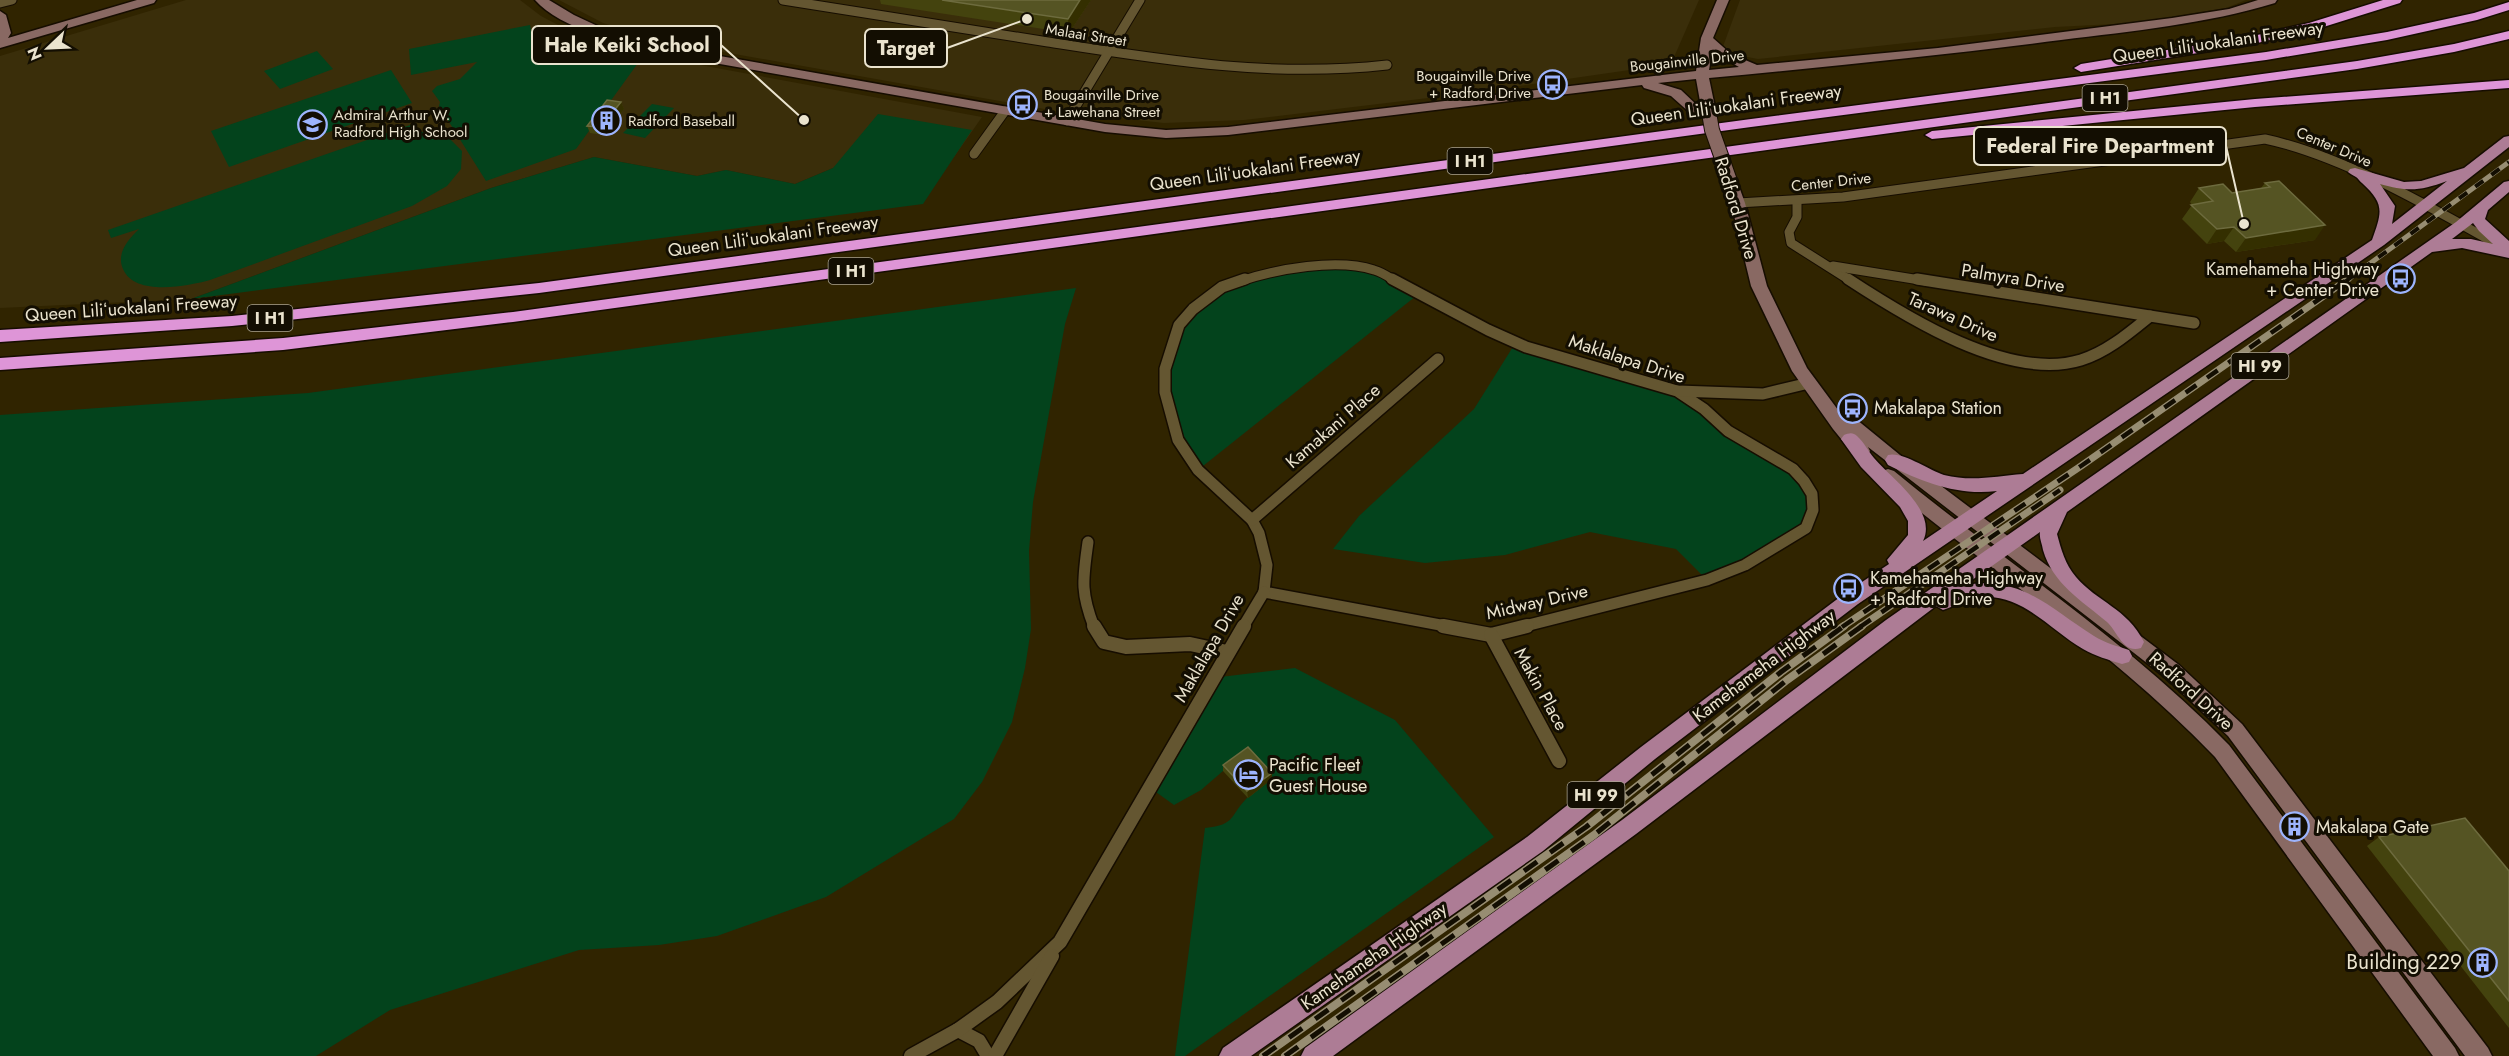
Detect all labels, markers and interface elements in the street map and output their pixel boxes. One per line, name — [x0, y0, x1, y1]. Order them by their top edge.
street label: Queen Liliʻuokalani Freeway — [2111, 14, 2325, 70]
north arrow — [18, 18, 78, 78]
street label: Malaai Street — [1044, 18, 1128, 52]
callout: Hale Keiki School — [532, 26, 721, 64]
callout: Target — [865, 29, 947, 67]
text: Hale Keiki School — [544, 31, 710, 60]
text: Target — [877, 34, 936, 63]
text: N — [22, 43, 48, 64]
street label: Bougainville Drive — [1629, 44, 1746, 78]
place label: Bougainville Drive + Radford Drive — [1416, 65, 1531, 104]
bus stop icon: Bougainville Drive + Radford Drive — [1536, 69, 1568, 101]
street label: Queen Liliʻuokalani Freeway — [1629, 77, 1843, 133]
place label: Bougainville Drive + Lawehana Street — [1044, 84, 1160, 123]
road number: I H1 — [2082, 85, 2128, 111]
bus stop icon: Bougainville Drive + Lawehana Street — [1007, 88, 1039, 120]
place label: Admiral Arthur W. Radford High School — [334, 104, 468, 143]
building icon: Radford Baseball — [591, 105, 623, 137]
school or university icon: Admiral Arthur W. Radford High School — [297, 108, 329, 140]
place label: Radford Baseball — [628, 110, 735, 132]
street label: Center Drive — [2293, 121, 2375, 173]
callout: Federal Fire Department — [1974, 127, 2226, 165]
text: Federal Fire Department — [1986, 132, 2214, 161]
street label: Queen Liliʻuokalani Freeway — [1148, 142, 1362, 198]
road number: I H1 — [1448, 148, 1492, 174]
street label: Radford Drive — [1708, 154, 1764, 262]
street label: Center Drive — [1790, 167, 1872, 197]
street label: Queen Liliʻuokalani Freeway — [666, 208, 880, 264]
place label: Kamehameha Highway + Center Drive — [2206, 256, 2379, 303]
street label: Palmyra Drive — [1959, 257, 2067, 299]
road number: I H1 — [828, 258, 874, 284]
bus stop icon: Kamehameha Highway + Center Drive — [2384, 263, 2416, 295]
street label: Tarawa Drive — [1904, 286, 2002, 348]
street label: Queen Liliʻuokalani Freeway — [24, 288, 238, 328]
road number: I H1 — [248, 305, 292, 331]
street label: Maklalapa Drive — [1565, 328, 1689, 390]
road number: HI 99 — [2232, 353, 2288, 379]
street label: Kamakani Place — [1280, 377, 1386, 475]
bus stop icon: Makalapa Station — [1837, 392, 1869, 424]
place label: Makalapa Station — [1874, 395, 2002, 421]
place label: Kamehameha Highway + Radford Drive — [1870, 565, 2043, 612]
bus stop icon: Kamehameha Highway + Radford Drive — [1833, 572, 1865, 604]
street label: Midway Drive — [1484, 578, 1590, 626]
street label: Maklalapa Drive — [1167, 589, 1251, 707]
street label: Kamehameha Highway — [1687, 604, 1841, 728]
street label: Makin Place — [1508, 643, 1574, 735]
street label: Radford Drive — [2143, 646, 2239, 736]
place label: Pacific Fleet Guest House — [1269, 752, 1367, 799]
hotel icon: Pacific Fleet Guest House — [1232, 759, 1264, 791]
road number: HI 99 — [1568, 782, 1624, 808]
building icon: Makalapa Gate — [2279, 811, 2311, 843]
place label: Makalapa Gate — [2316, 814, 2429, 840]
street label: Kamehameha Highway — [1296, 896, 1452, 1016]
building icon: Building 229 — [2467, 946, 2499, 978]
place label: Building 229 — [2346, 947, 2462, 977]

